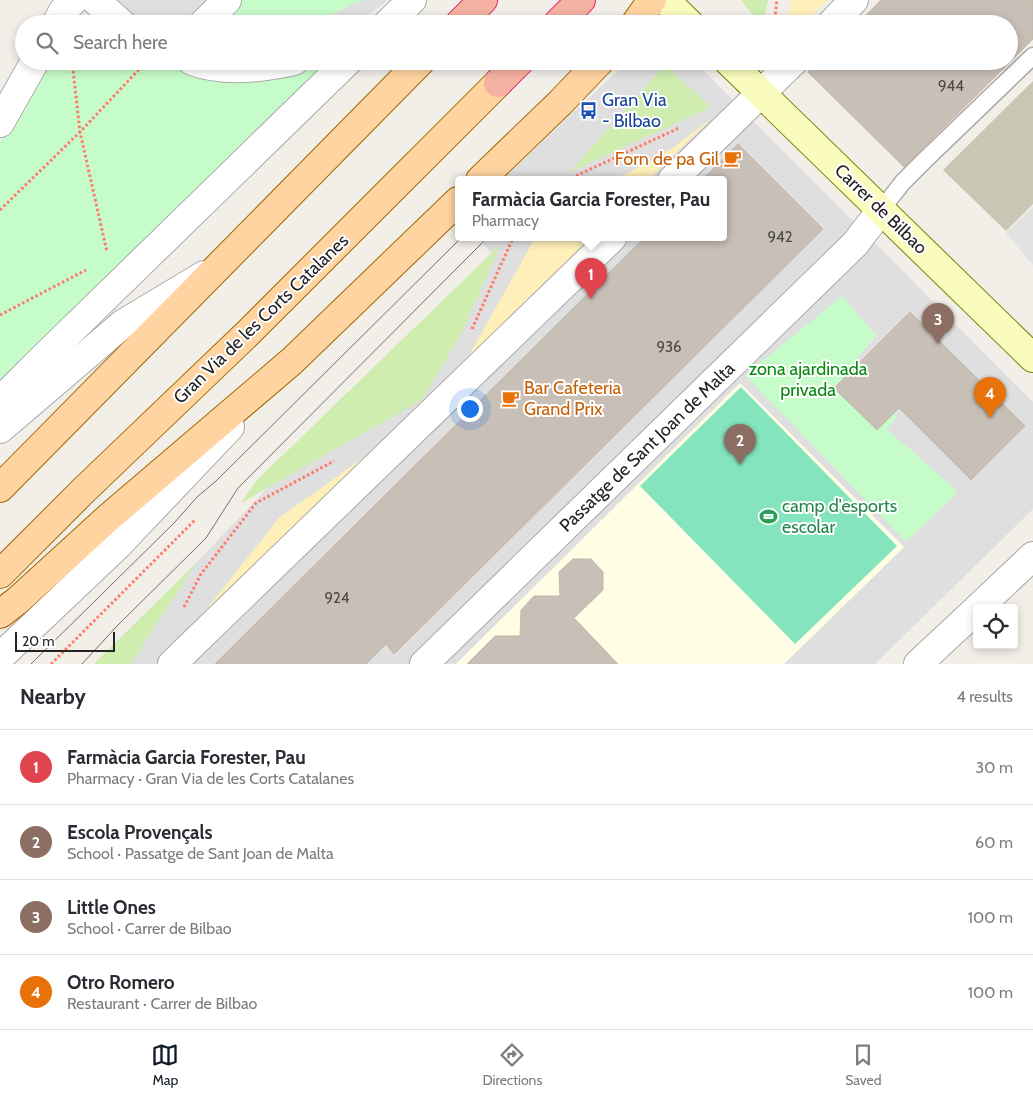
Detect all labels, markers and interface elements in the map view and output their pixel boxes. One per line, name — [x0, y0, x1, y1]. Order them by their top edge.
search box — [15, 15, 1018, 70]
icon: search — [33, 29, 61, 57]
text: Search here — [73, 31, 167, 54]
house number: 944 — [938, 77, 964, 95]
place label: Gran Via - Bilbao — [602, 89, 667, 132]
bus stop icon: Gran Via - Bilbao — [578, 100, 598, 120]
place label: Forn de pa Gil — [615, 148, 720, 170]
cafe icon: Forn de pa Gil — [723, 149, 743, 169]
street label: Carrer de Bilbao — [830, 159, 932, 259]
popup — [455, 176, 727, 241]
text: Farmàcia Garcia Forester, Pau — [472, 188, 710, 211]
text: Pharmacy — [472, 211, 539, 230]
house number: 942 — [767, 228, 793, 246]
street label: Gran Via de les Corts Catalanes — [169, 230, 353, 408]
pin: 1 — [575, 258, 607, 299]
pin: 3 — [922, 303, 954, 344]
house number: 936 — [656, 338, 682, 356]
street label: Passatge de Sant Joan de Malta — [555, 357, 739, 537]
park label: zona ajardinada privada — [749, 358, 868, 401]
place label: Bar Cafeteria Grand Prix — [524, 377, 621, 420]
pin: 4 — [974, 377, 1006, 418]
cafe icon: Bar Cafeteria Grand Prix — [500, 388, 520, 408]
your location — [457, 396, 483, 422]
pin: 2 — [724, 424, 756, 465]
place label: camp d'esports escolar — [782, 495, 897, 538]
sports icon: camp d'esports escolar — [758, 506, 778, 526]
house number: 924 — [324, 589, 350, 607]
map controls — [973, 604, 1018, 649]
button: locate — [973, 604, 1018, 649]
scale bar — [15, 629, 115, 652]
text: 20 m — [22, 632, 55, 650]
text: Nearby — [20, 684, 86, 709]
text: 4 results — [956, 687, 1013, 706]
text: Farmàcia Garcia Forester, Pau — [67, 746, 306, 769]
text: 1 — [33, 758, 39, 777]
text: 30 m — [976, 758, 1013, 777]
text: Pharmacy · Gran Via de les Corts Catalanes — [67, 769, 354, 788]
text: Escola Provençals — [67, 821, 213, 844]
text: 2 — [32, 833, 40, 852]
text: 60 m — [975, 833, 1013, 852]
text: School · Passatge de Sant Joan de Malta — [67, 844, 334, 863]
text: Little Ones — [67, 896, 156, 919]
text: 3 — [32, 908, 40, 927]
text: 100 m — [968, 908, 1013, 927]
text: School · Carrer de Bilbao — [67, 919, 232, 938]
text: Otro Romero — [67, 971, 175, 994]
text: 4 — [31, 983, 41, 1002]
text: 100 m — [968, 983, 1013, 1002]
text: Restaurant · Carrer de Bilbao — [67, 994, 257, 1013]
tab: Map — [151, 1041, 179, 1089]
tab: Directions — [482, 1041, 542, 1089]
tab: Saved — [845, 1041, 882, 1089]

